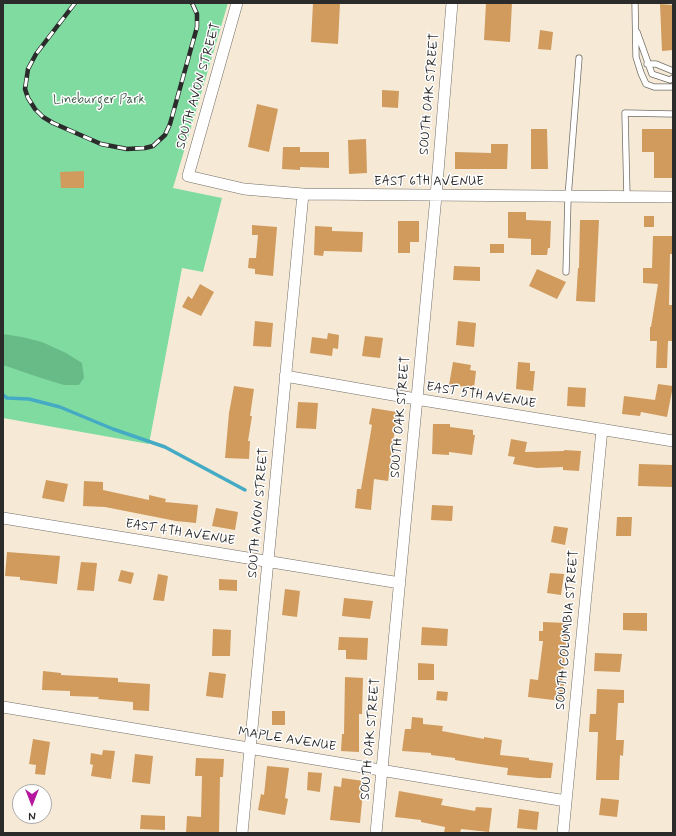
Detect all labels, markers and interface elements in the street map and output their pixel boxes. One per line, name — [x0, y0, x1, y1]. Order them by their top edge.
street label: SOUTH AVON STREET — [174, 21, 224, 151]
street label: SOUTH OAK STREET — [417, 32, 443, 156]
park label: Lineburger Park — [53, 92, 145, 108]
street label: EAST 6TH AVENUE — [374, 174, 484, 190]
street label: SOUTH OAK STREET — [388, 355, 414, 479]
street label: EAST 5TH AVENUE — [425, 380, 537, 412]
street label: SOUTH AVON STREET — [246, 447, 272, 579]
street label: EAST 4TH AVENUE — [124, 517, 236, 549]
street label: SOUTH COLUMBIA STREET — [553, 549, 583, 711]
street label: SOUTH OAK STREET — [358, 677, 384, 801]
street label: MAPLE AVENUE — [237, 725, 337, 755]
north arrow — [12, 784, 52, 824]
text: N — [28, 808, 36, 822]

